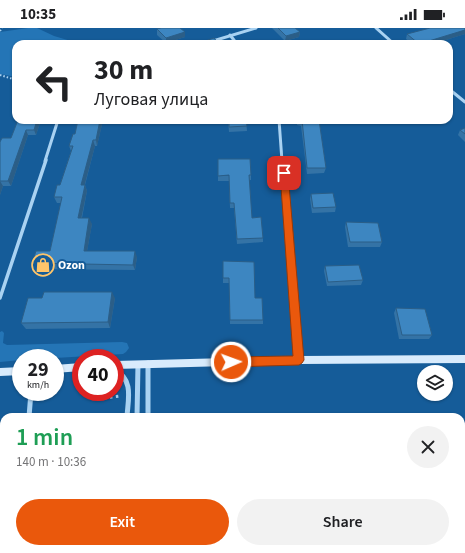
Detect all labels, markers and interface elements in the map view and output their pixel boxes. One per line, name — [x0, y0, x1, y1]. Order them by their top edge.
text: 10:35 — [20, 4, 56, 25]
text: 30 m — [94, 50, 153, 90]
icon: left — [28, 56, 80, 108]
text: Луговая улица — [94, 87, 208, 112]
pin — [267, 156, 301, 190]
icon: arrive — [273, 162, 295, 184]
shop icon: Ozon — [30, 252, 56, 278]
place label: Ozon — [58, 257, 85, 274]
position arrow — [210, 341, 252, 383]
speed limit sign: 40 — [72, 349, 124, 401]
text: 29 — [27, 356, 49, 384]
map controls — [417, 365, 453, 401]
button: layers — [417, 365, 453, 401]
text: km/h — [27, 378, 49, 392]
text: 1 min — [16, 420, 73, 455]
button: close — [407, 426, 449, 468]
text: 140 m · 10:36 — [16, 453, 86, 471]
button: Exit — [16, 499, 229, 545]
button: Share — [237, 499, 449, 545]

